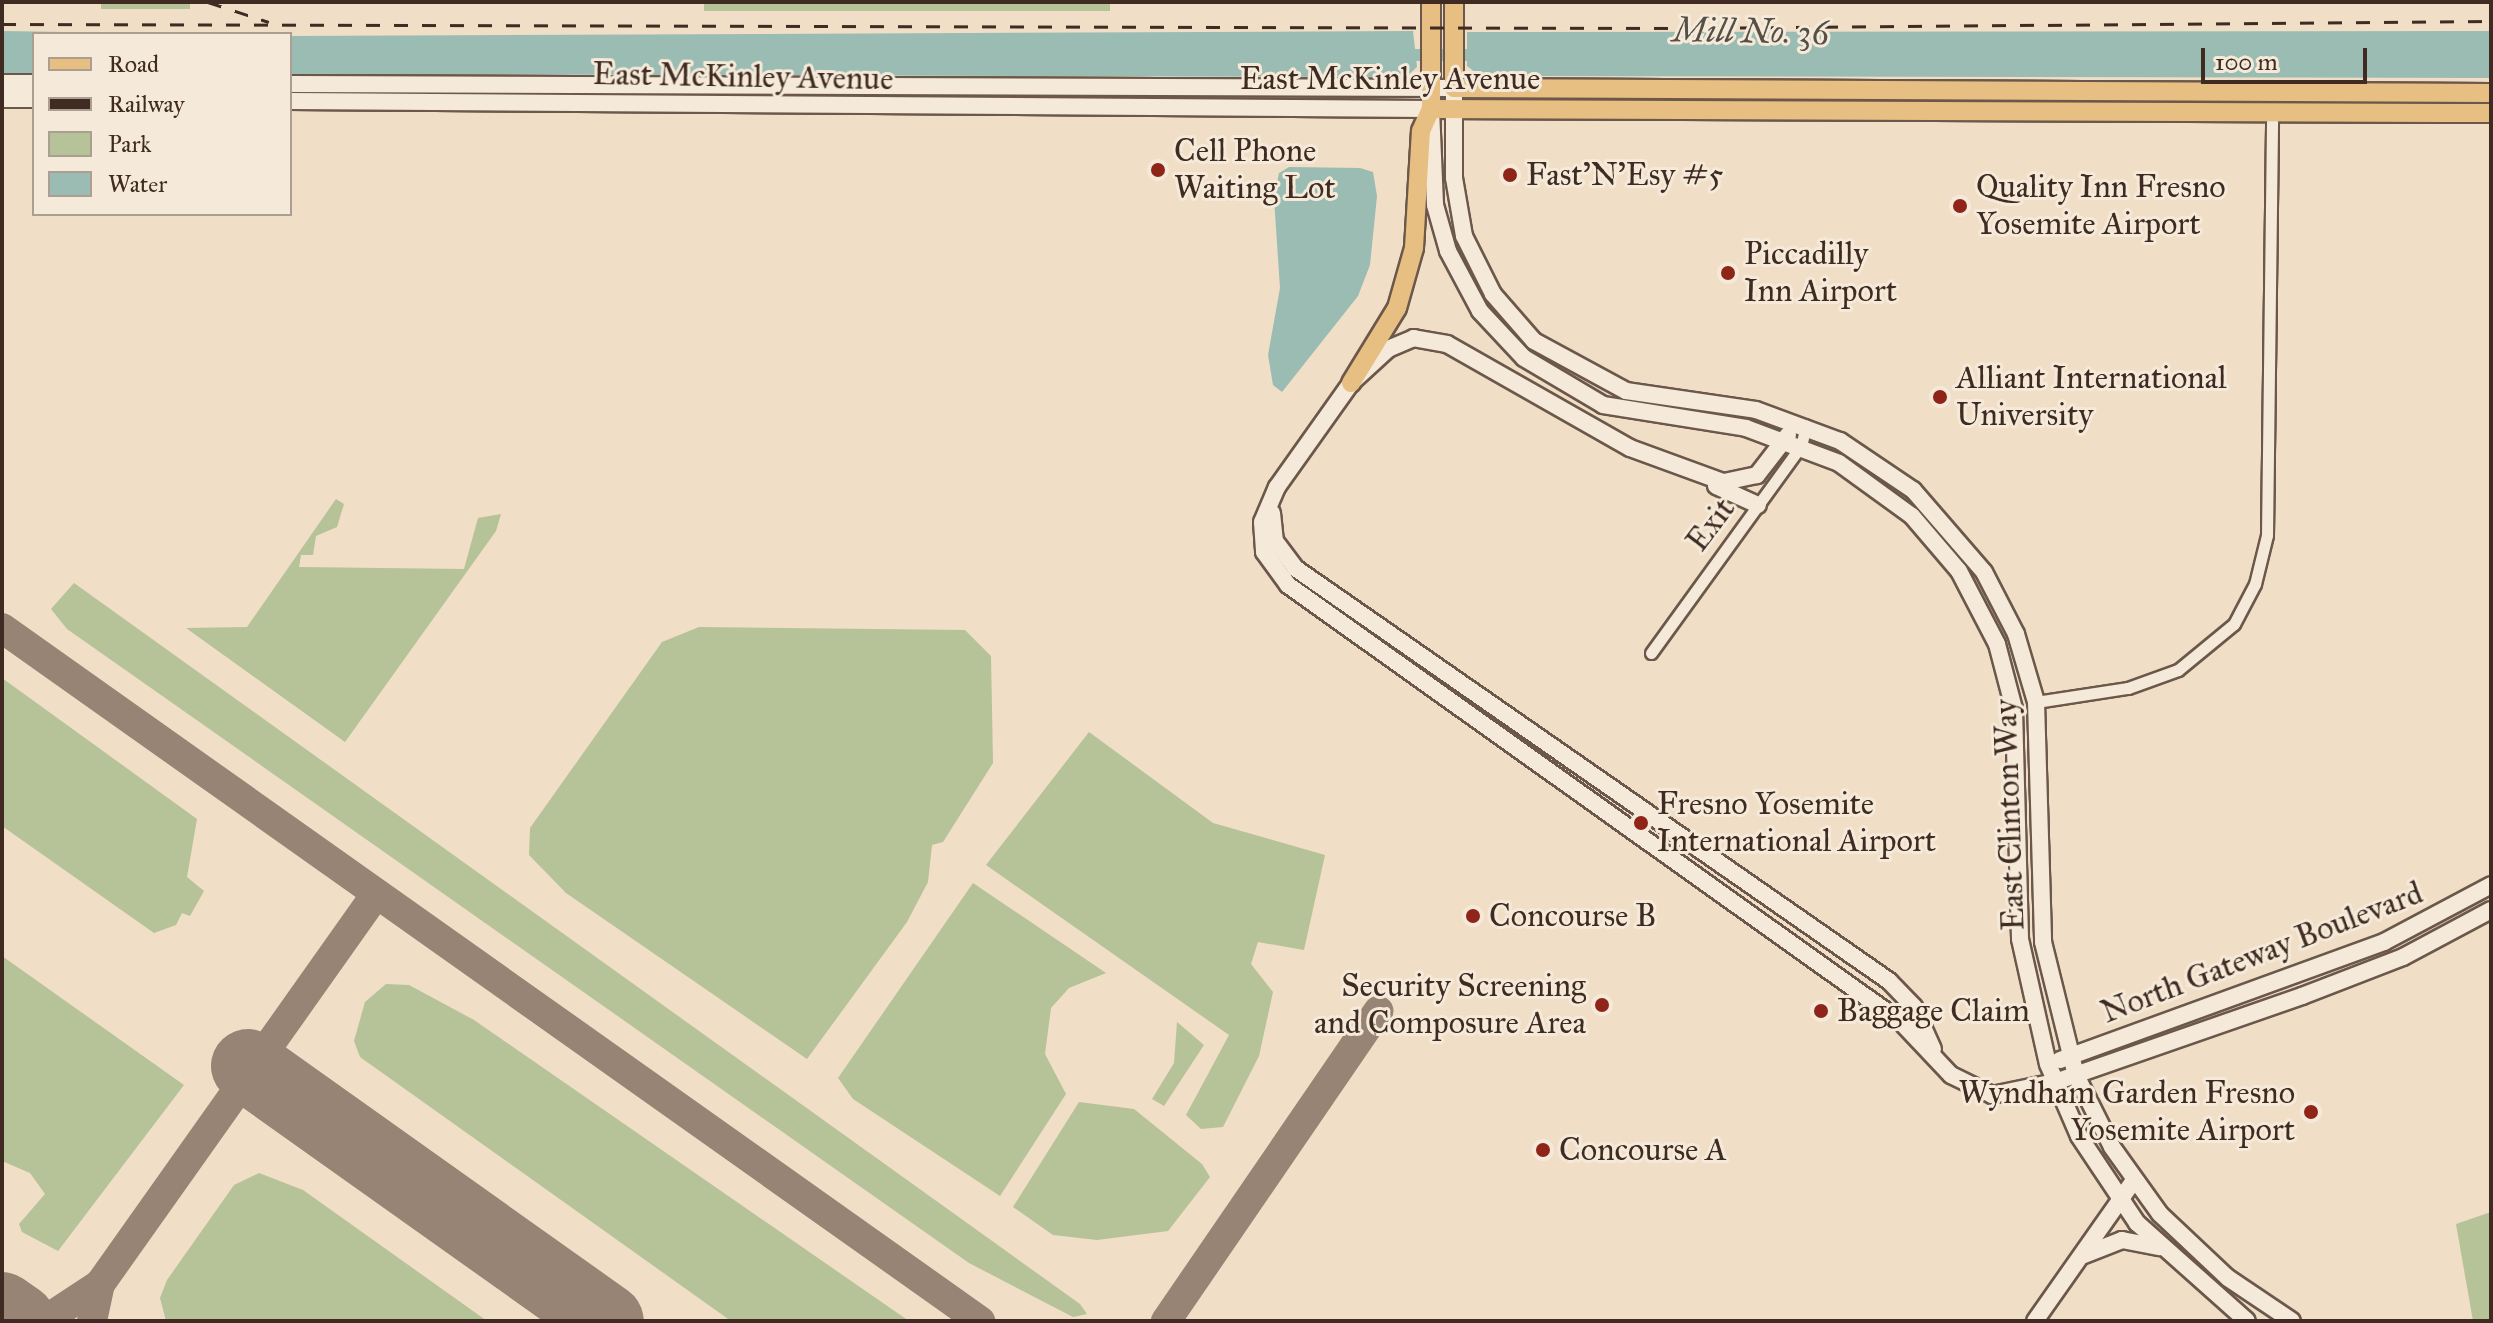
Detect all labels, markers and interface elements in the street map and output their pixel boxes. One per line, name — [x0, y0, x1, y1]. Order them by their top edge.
water label: Mill No. 36 — [1673, 9, 1829, 53]
legend — [32, 32, 292, 216]
scale bar — [2205, 32, 2371, 82]
text: 100 m — [2215, 47, 2278, 77]
text: Road — [108, 49, 159, 79]
street label: East McKinley Avenue — [592, 55, 894, 99]
street label: East McKinley Avenue — [1240, 60, 1540, 98]
text: Railway — [108, 89, 185, 119]
text: Park — [108, 129, 151, 159]
place label: Cell Phone Waiting Lot — [1174, 133, 1336, 208]
place label: Fast'N'Esy #5 — [1526, 156, 1723, 194]
marker: Cell Phone Waiting Lot — [1149, 161, 1167, 179]
marker: Fast'N'Esy #5 — [1501, 166, 1519, 184]
text: Water — [108, 169, 167, 199]
place label: Quality Inn Fresno Yosemite Airport — [1976, 169, 2226, 244]
marker: Quality Inn Fresno Yosemite Airport — [1951, 197, 1969, 215]
place label: Piccadilly Inn Airport — [1744, 236, 1897, 311]
marker: Piccadilly Inn Airport — [1719, 264, 1737, 282]
place label: Alliant International University — [1956, 360, 2227, 435]
marker: Alliant International University — [1931, 388, 1949, 406]
street label: Exit — [1678, 491, 1744, 559]
street label: East Clinton Way — [1987, 699, 2033, 931]
place label: Fresno Yosemite International Airport — [1657, 786, 1936, 861]
marker: Fresno Yosemite International Airport — [1632, 814, 1650, 832]
street label: North Gateway Boulevard — [2096, 874, 2428, 1032]
place label: Concourse B — [1489, 897, 1656, 935]
marker: Concourse B — [1464, 907, 1482, 925]
place label: Security Screening and Composure Area — [1314, 968, 1586, 1043]
place label: Baggage Claim — [1837, 992, 2030, 1030]
marker: Security Screening and Composure Area — [1593, 996, 1611, 1014]
marker: Baggage Claim — [1812, 1002, 1830, 1020]
place label: Wyndham Garden Fresno Yosemite Airport — [1959, 1075, 2295, 1150]
marker: Wyndham Garden Fresno Yosemite Airport — [2302, 1103, 2320, 1121]
place label: Concourse A — [1559, 1131, 1727, 1169]
marker: Concourse A — [1534, 1141, 1552, 1159]

